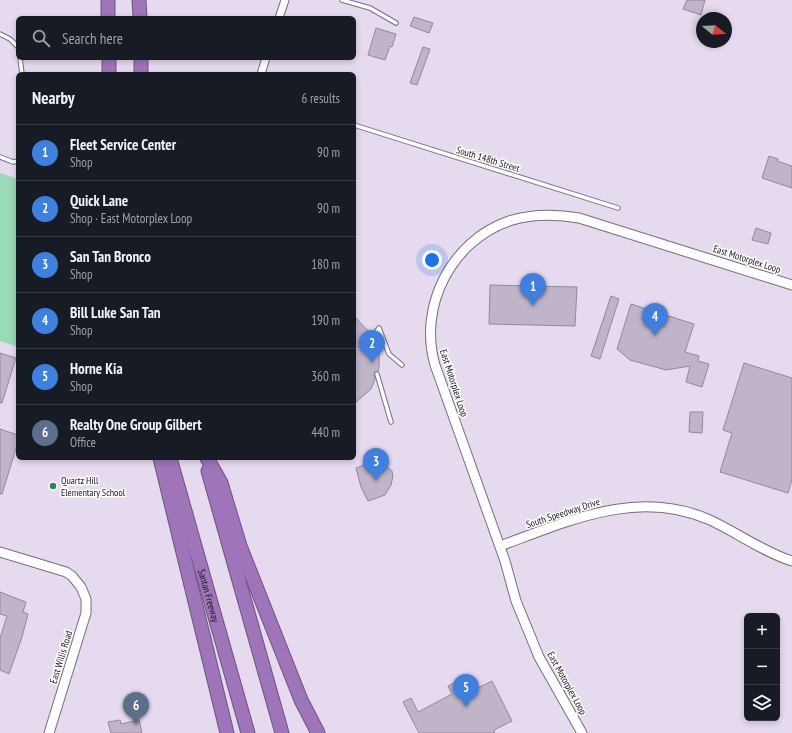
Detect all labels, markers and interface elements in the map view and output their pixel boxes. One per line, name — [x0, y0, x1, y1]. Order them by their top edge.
north arrow — [696, 12, 732, 48]
search box — [16, 16, 356, 60]
icon: search — [30, 27, 52, 49]
text: Search here — [62, 29, 123, 48]
text: Nearby — [32, 87, 75, 109]
text: 6 results — [301, 90, 340, 107]
text: Fleet Service Center — [70, 135, 176, 154]
street label: South 148th Street — [455, 143, 522, 175]
text: 1 — [42, 144, 48, 161]
text: 90 m — [317, 144, 340, 161]
text: Shop — [70, 154, 93, 171]
text: Quick Lane — [70, 191, 128, 210]
text: 2 — [42, 200, 48, 217]
text: 90 m — [317, 200, 340, 217]
text: Shop · East Motorplex Loop — [70, 210, 192, 227]
street label: East Motorplex Loop — [712, 242, 782, 276]
text: San Tan Bronco — [70, 247, 151, 266]
your location — [422, 250, 442, 270]
text: 3 — [42, 256, 48, 273]
text: 180 m — [311, 256, 340, 273]
text: Shop — [70, 266, 93, 283]
pin: 1 — [520, 273, 546, 306]
text: Bill Luke San Tan — [70, 303, 161, 322]
pin: 4 — [642, 303, 668, 336]
text: 4 — [42, 312, 48, 329]
text: 190 m — [311, 312, 340, 329]
text: Shop — [70, 322, 93, 339]
pin: 2 — [359, 330, 385, 363]
street label: East Motorplex Loop — [437, 348, 471, 418]
text: Horne Kia — [70, 359, 123, 378]
text: 5 — [42, 368, 48, 385]
text: 360 m — [311, 368, 340, 385]
text: Shop — [70, 378, 93, 395]
text: Realty One Group Gilbert — [70, 415, 202, 434]
text: 6 — [42, 424, 48, 441]
text: 440 m — [311, 424, 340, 441]
text: Office — [70, 434, 96, 451]
pin: 3 — [363, 448, 389, 481]
place label: Quartz Hill Elementary School — [61, 474, 126, 499]
marker: Quartz Hill Elementary School — [48, 481, 58, 491]
street label: South Speedway Drive — [524, 495, 602, 531]
street label: Santan Freeway — [195, 568, 223, 624]
map controls — [744, 613, 780, 721]
button: + — [744, 613, 780, 649]
street label: East Willis Road — [47, 629, 75, 685]
street label: East Motorplex Loop — [544, 649, 590, 717]
button: − — [744, 649, 780, 685]
pin: 5 — [453, 674, 479, 707]
button: layers — [744, 685, 780, 721]
pin: 6 — [123, 692, 149, 725]

